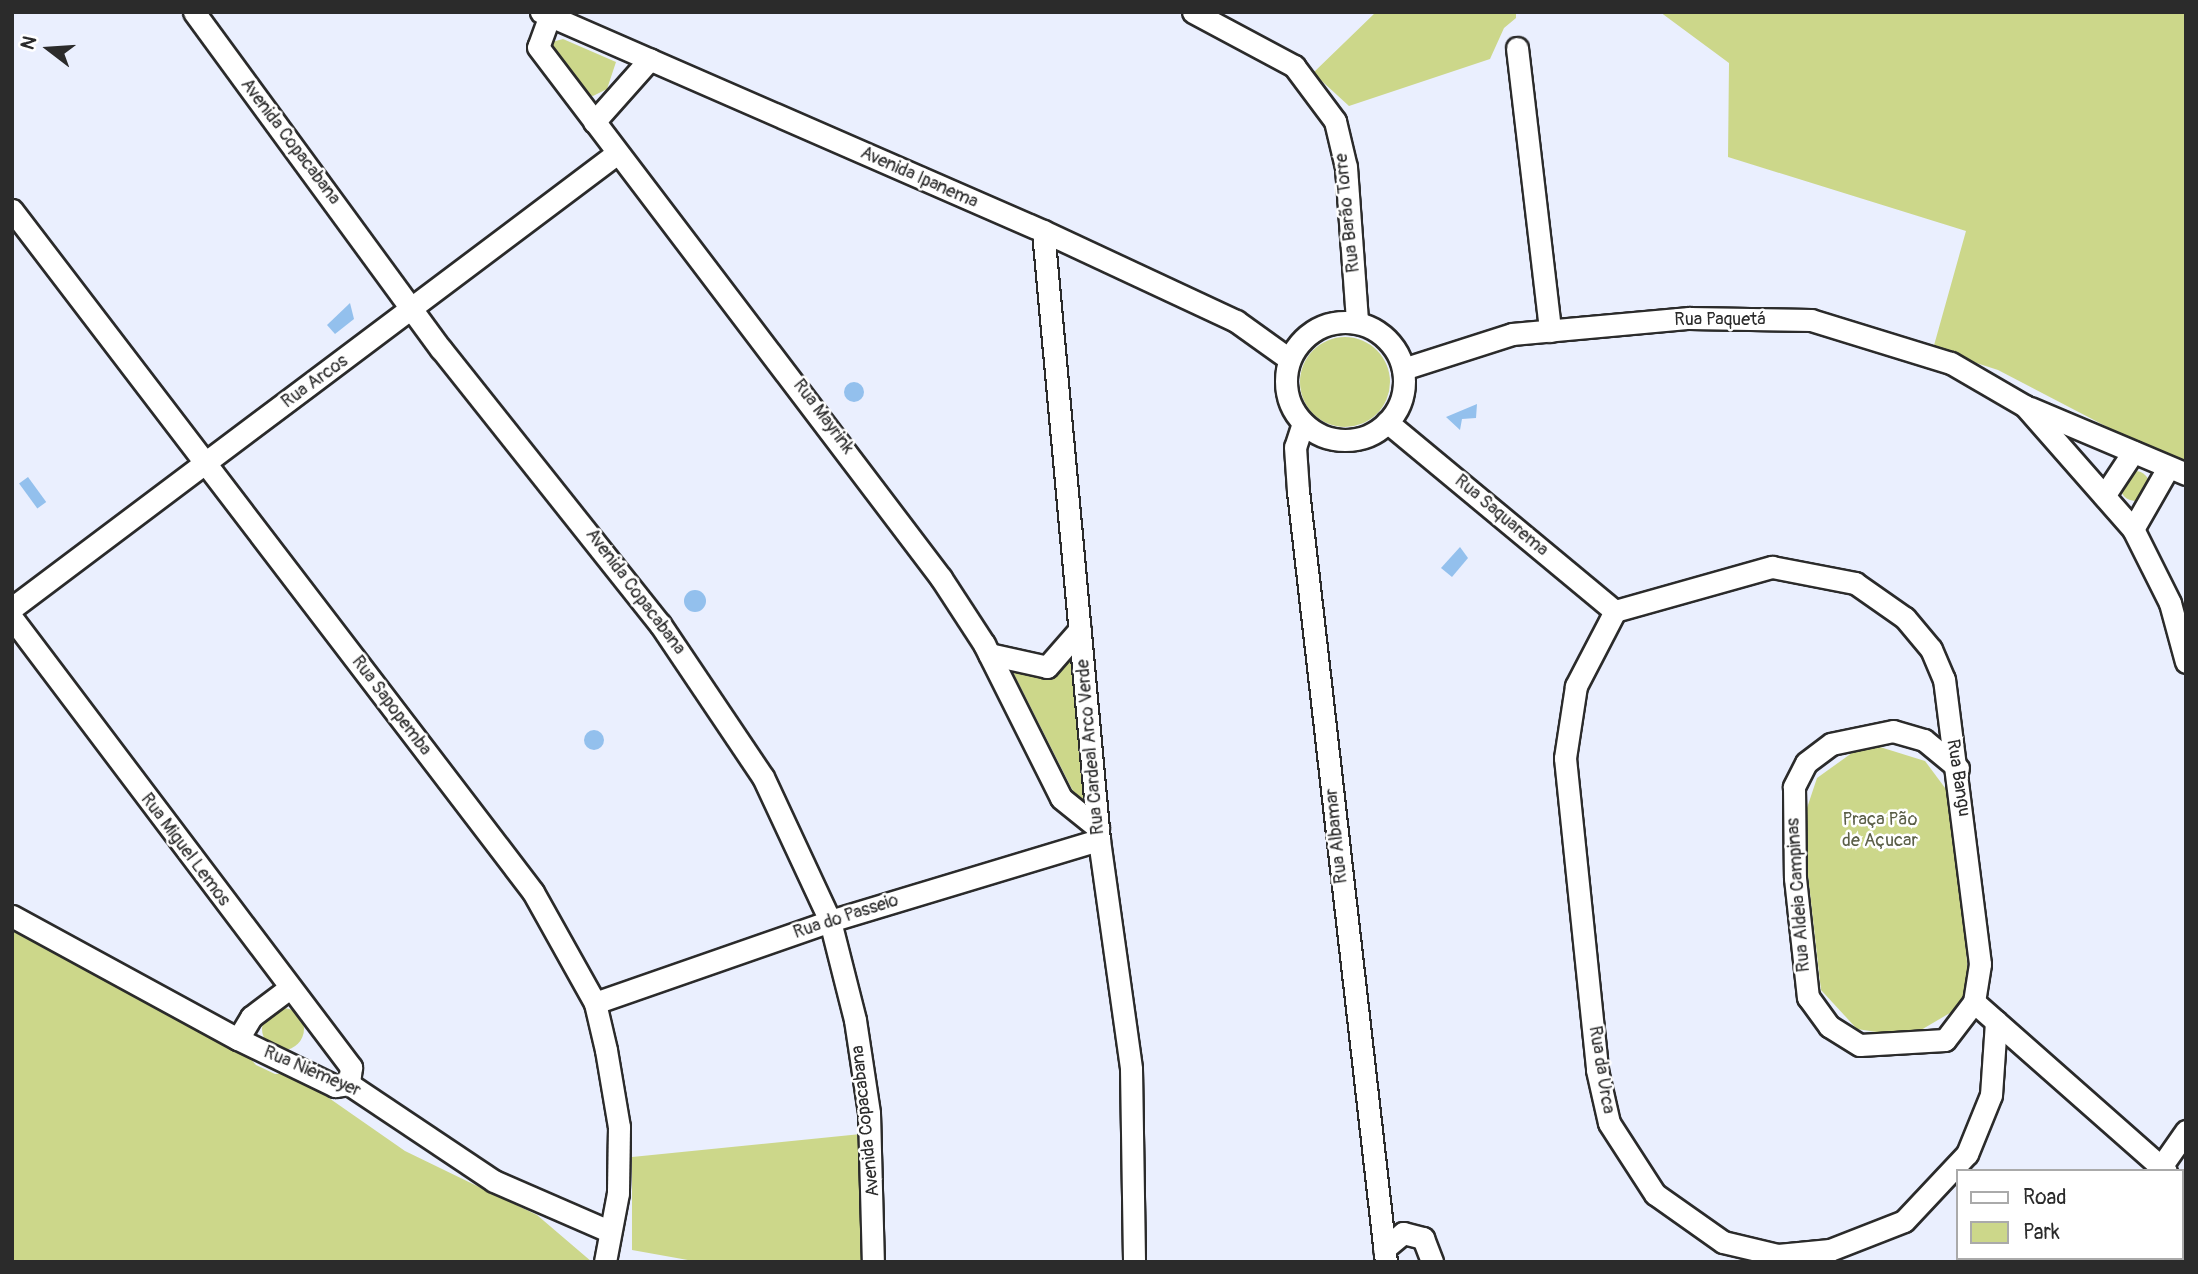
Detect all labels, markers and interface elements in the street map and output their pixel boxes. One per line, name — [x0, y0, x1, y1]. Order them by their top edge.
north arrow — [14, 14, 84, 84]
text: N — [16, 33, 42, 53]
street label: Avenida Copacabana — [236, 75, 344, 209]
street label: Avenida Ipanema — [857, 142, 981, 214]
street label: Rua Barão Torre — [1331, 152, 1365, 274]
street label: Rua Paquetá — [1674, 309, 1766, 331]
street label: Rua Arcos — [278, 351, 352, 413]
street label: Rua Mayrink — [788, 375, 858, 459]
street label: Rua Saquarema — [1450, 471, 1552, 561]
street label: Avenida Copacabana — [581, 525, 689, 659]
street label: Rua Sapopemba — [346, 652, 436, 760]
street label: Rua Cardeal Arco Verde — [1073, 658, 1109, 836]
street label: Rua Bangu — [1941, 738, 1975, 818]
street label: Rua Albamar — [1321, 787, 1353, 885]
street label: Rua Miguel Lemos — [136, 789, 234, 911]
park label: Praça Pão de Açucar — [1842, 810, 1918, 852]
street label: Rua Aldeia Campinas — [1783, 817, 1815, 973]
street label: Rua do Passeio — [791, 890, 901, 944]
street label: Rua da Urca — [1583, 1025, 1619, 1115]
street label: Rua Niemeyer — [260, 1042, 364, 1102]
street label: Avenida Copacabana — [847, 1044, 885, 1198]
legend — [1956, 1169, 2184, 1260]
text: Road — [2023, 1184, 2067, 1211]
text: Park — [2023, 1219, 2060, 1246]

